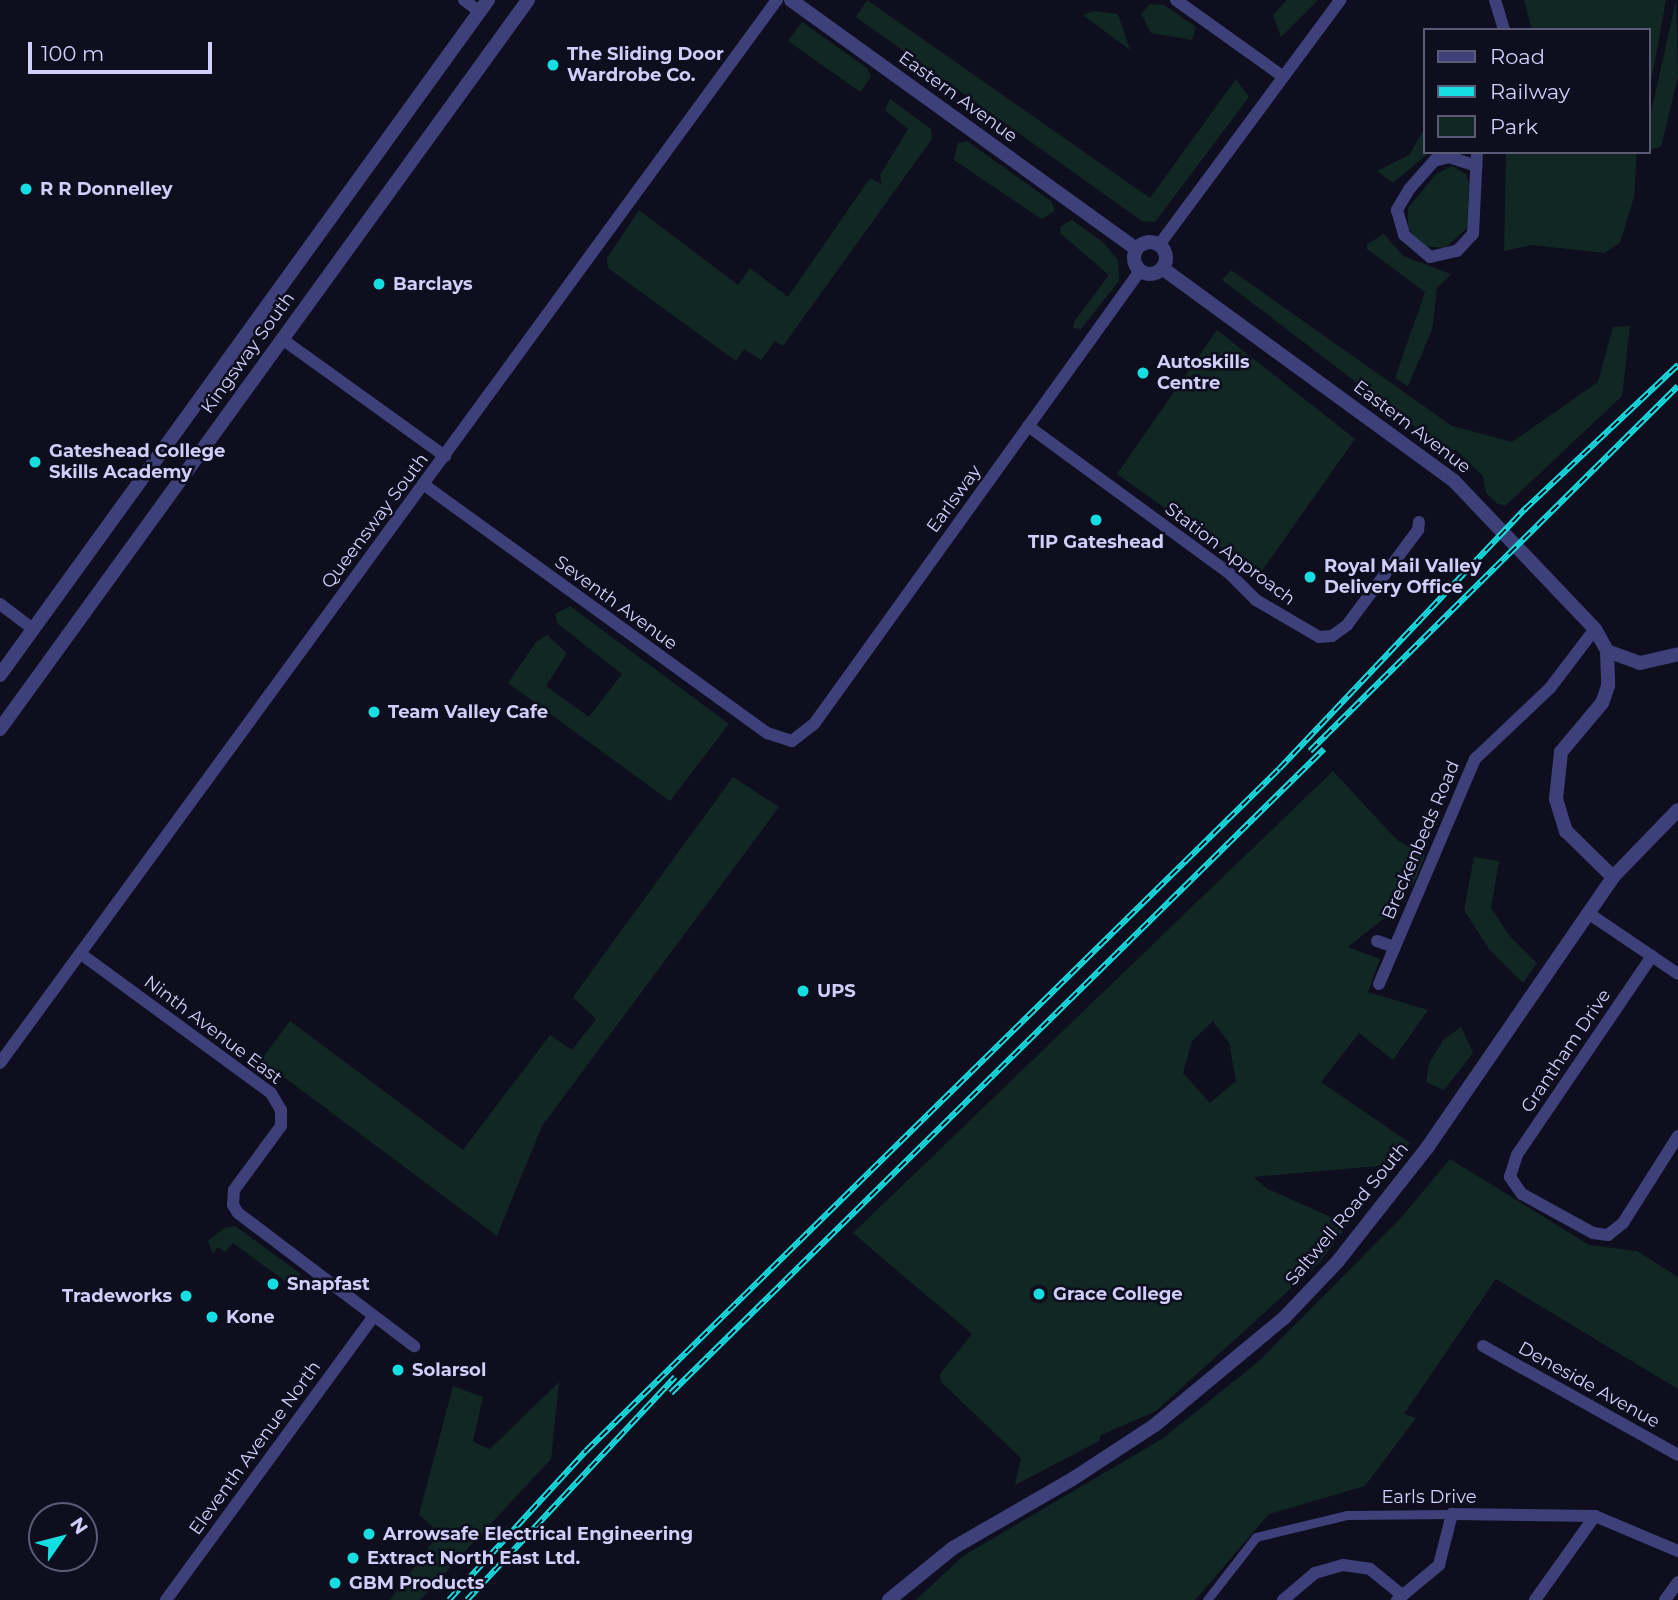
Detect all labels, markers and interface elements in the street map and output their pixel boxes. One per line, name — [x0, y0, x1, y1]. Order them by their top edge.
scale bar — [32, 28, 215, 72]
legend — [1422, 28, 1650, 154]
text: 100 m — [41, 41, 104, 66]
place label: The Sliding Door Wardrobe Co. — [567, 44, 724, 86]
text: Road — [1490, 44, 1545, 69]
street label: Eastern Avenue — [895, 47, 1021, 147]
marker: The Sliding Door Wardrobe Co. — [545, 57, 561, 73]
text: Railway — [1490, 79, 1570, 104]
text: Park — [1490, 114, 1538, 139]
place label: R R Donnelley — [40, 178, 173, 200]
marker: R R Donnelley — [18, 181, 34, 197]
place label: Barclays — [393, 273, 473, 295]
marker: Barclays — [371, 276, 387, 292]
street label: Kingsway South — [197, 288, 299, 418]
place label: Autoskills Centre — [1157, 352, 1249, 394]
marker: Autoskills Centre — [1135, 365, 1151, 381]
street label: Eastern Avenue — [1349, 376, 1475, 478]
place label: Gateshead College Skills Academy — [49, 441, 225, 484]
street label: Queensway South — [317, 449, 433, 593]
marker: Gateshead College Skills Academy — [27, 454, 43, 470]
street label: Earlsway — [922, 461, 986, 537]
street label: Station Approach — [1161, 498, 1299, 610]
marker: TIP Gateshead — [1088, 512, 1104, 528]
place label: TIP Gateshead — [1028, 531, 1164, 553]
street label: Seventh Avenue — [550, 551, 682, 655]
place label: Royal Mail Valley Delivery Office — [1324, 556, 1481, 598]
marker: Royal Mail Valley Delivery Office — [1302, 569, 1318, 585]
place label: Team Valley Cafe — [388, 701, 548, 723]
marker: Team Valley Cafe — [366, 704, 382, 720]
street label: Breckenbeds Road — [1378, 757, 1464, 923]
street label: Ninth Avenue East — [140, 971, 286, 1089]
place label: UPS — [817, 980, 856, 1002]
marker: UPS — [795, 983, 811, 999]
street label: Grantham Drive — [1517, 985, 1615, 1117]
street label: Saltwell Road South — [1281, 1138, 1413, 1290]
place label: Snapfast — [287, 1273, 370, 1295]
marker: Snapfast — [265, 1276, 281, 1292]
place label: Grace College — [1053, 1283, 1183, 1305]
place label: Tradeworks — [62, 1285, 172, 1307]
marker: Grace College — [1031, 1286, 1047, 1302]
marker: Tradeworks — [178, 1288, 194, 1304]
place label: Kone — [226, 1306, 275, 1328]
marker: Kone — [204, 1309, 220, 1325]
street label: Deneside Avenue — [1515, 1337, 1663, 1433]
street label: Eleventh Avenue North — [185, 1357, 325, 1539]
place label: Solarsol — [412, 1359, 486, 1381]
marker: Solarsol — [390, 1362, 406, 1378]
street label: Earls Drive — [1381, 1486, 1477, 1508]
north arrow — [28, 1502, 98, 1572]
text: N — [65, 1513, 93, 1539]
place label: Arrowsafe Electrical Engineering — [383, 1523, 693, 1545]
marker: Arrowsafe Electrical Engineering — [361, 1526, 377, 1542]
place label: Extract North East Ltd. — [367, 1547, 580, 1569]
marker: Extract North East Ltd. — [345, 1550, 361, 1566]
place label: GBM Products — [349, 1572, 484, 1594]
marker: GBM Products — [327, 1575, 343, 1591]

